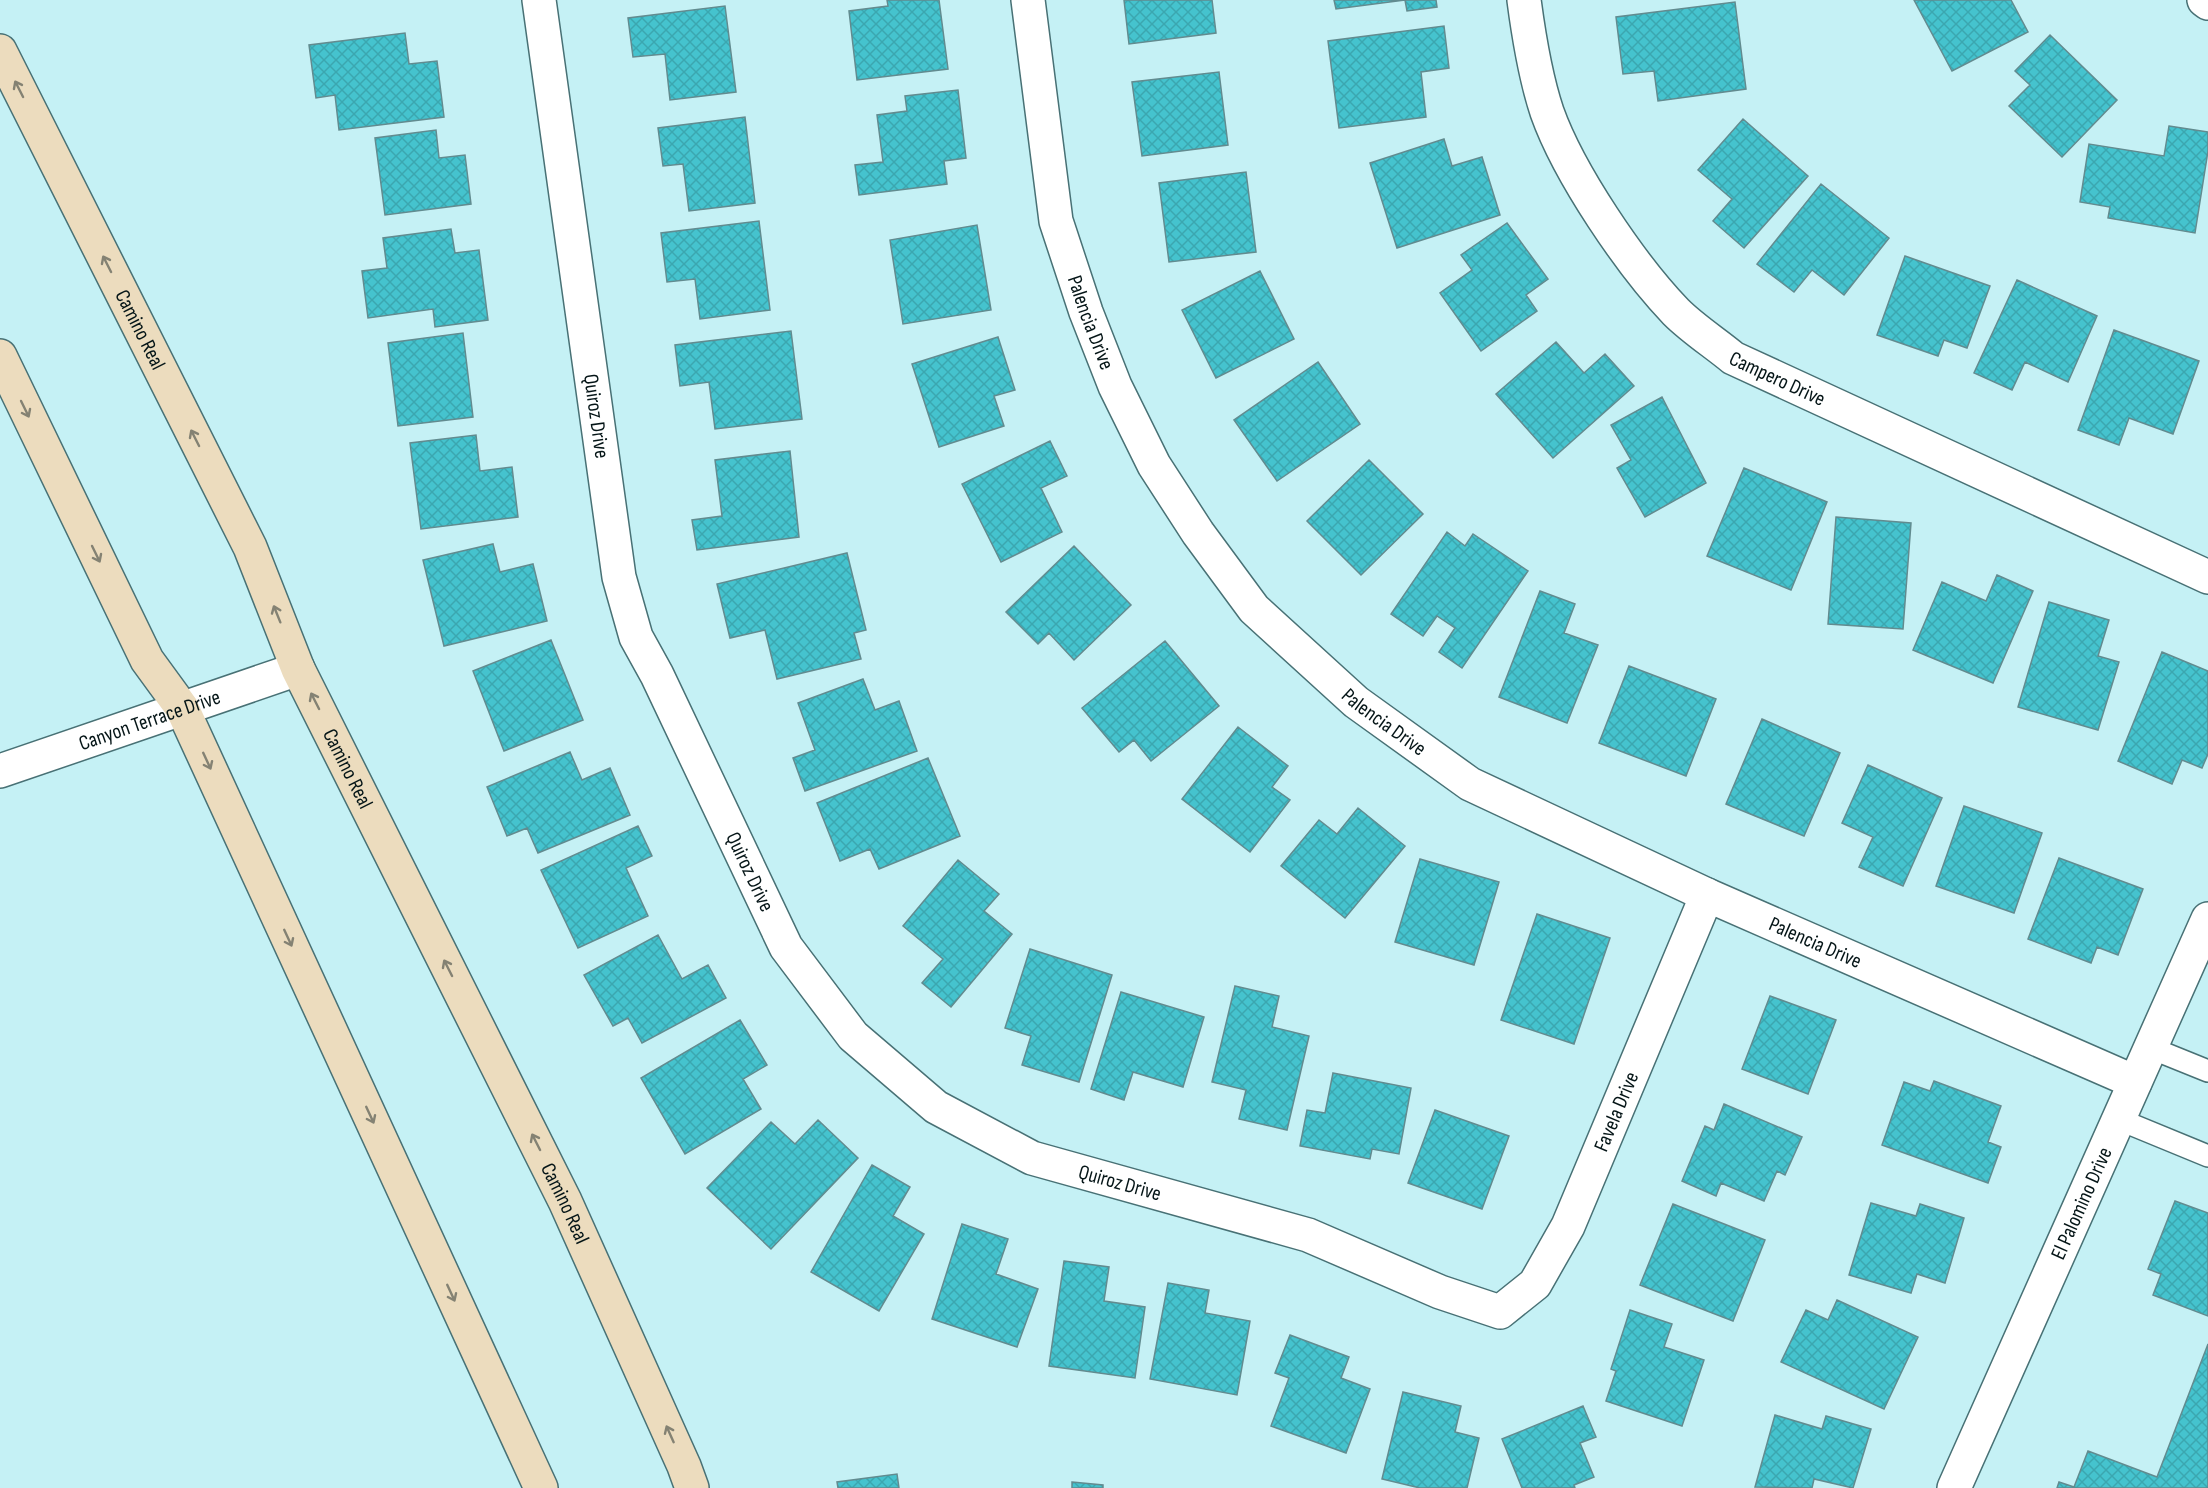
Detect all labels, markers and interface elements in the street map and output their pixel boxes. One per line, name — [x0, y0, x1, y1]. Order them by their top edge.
one-way arrow — [13, 81, 25, 99]
one-way arrow — [101, 255, 112, 273]
street label: Palencia Drive — [1062, 272, 1119, 373]
street label: Camino Real — [109, 286, 171, 374]
street label: Campero Drive — [1725, 346, 1829, 412]
street label: Quiroz Drive — [578, 372, 614, 460]
one-way arrow — [20, 399, 32, 417]
one-way arrow — [188, 429, 200, 447]
one-way arrow — [91, 545, 102, 563]
one-way arrow — [271, 606, 282, 624]
street label: Palencia Drive — [1336, 683, 1431, 761]
street label: Canyon Terrace Drive — [76, 684, 224, 756]
one-way arrow — [308, 693, 320, 711]
street label: Camino Real — [317, 725, 378, 813]
one-way arrow — [201, 752, 213, 770]
street label: Quiroz Drive — [720, 828, 779, 916]
street label: Palencia Drive — [1765, 912, 1865, 974]
one-way arrow — [283, 929, 294, 947]
one-way arrow — [442, 960, 454, 977]
street label: Favela Drive — [1589, 1068, 1644, 1155]
one-way arrow — [364, 1106, 376, 1124]
one-way arrow — [529, 1134, 541, 1152]
street label: El Palomino Drive — [2046, 1143, 2118, 1263]
street label: Camino Real — [535, 1159, 595, 1248]
street label: Quiroz Drive — [1076, 1160, 1164, 1206]
one-way arrow — [446, 1283, 457, 1301]
one-way arrow — [664, 1425, 675, 1443]

